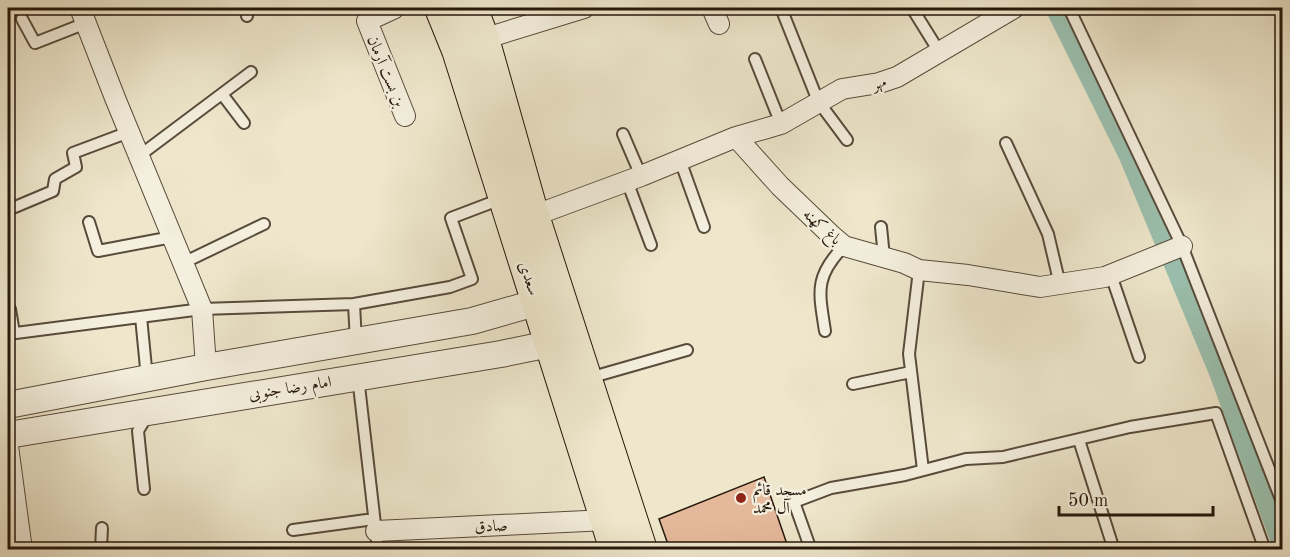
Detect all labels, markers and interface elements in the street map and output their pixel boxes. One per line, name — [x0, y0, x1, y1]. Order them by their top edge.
street label: بن بست آرمان — [363, 33, 409, 110]
street label: مهر — [869, 74, 888, 95]
street label: باغ کهنه — [797, 206, 845, 252]
street label: سعدی — [515, 260, 541, 298]
street label: امام رضا جنوبی — [248, 375, 334, 408]
scale bar — [1059, 479, 1214, 517]
place label: مسجد قائم آل محمد — [753, 482, 807, 517]
marker: مسجد قائم آل محمد — [734, 491, 748, 505]
text: 50 m — [1068, 492, 1108, 510]
street label: صادق — [474, 518, 508, 536]

